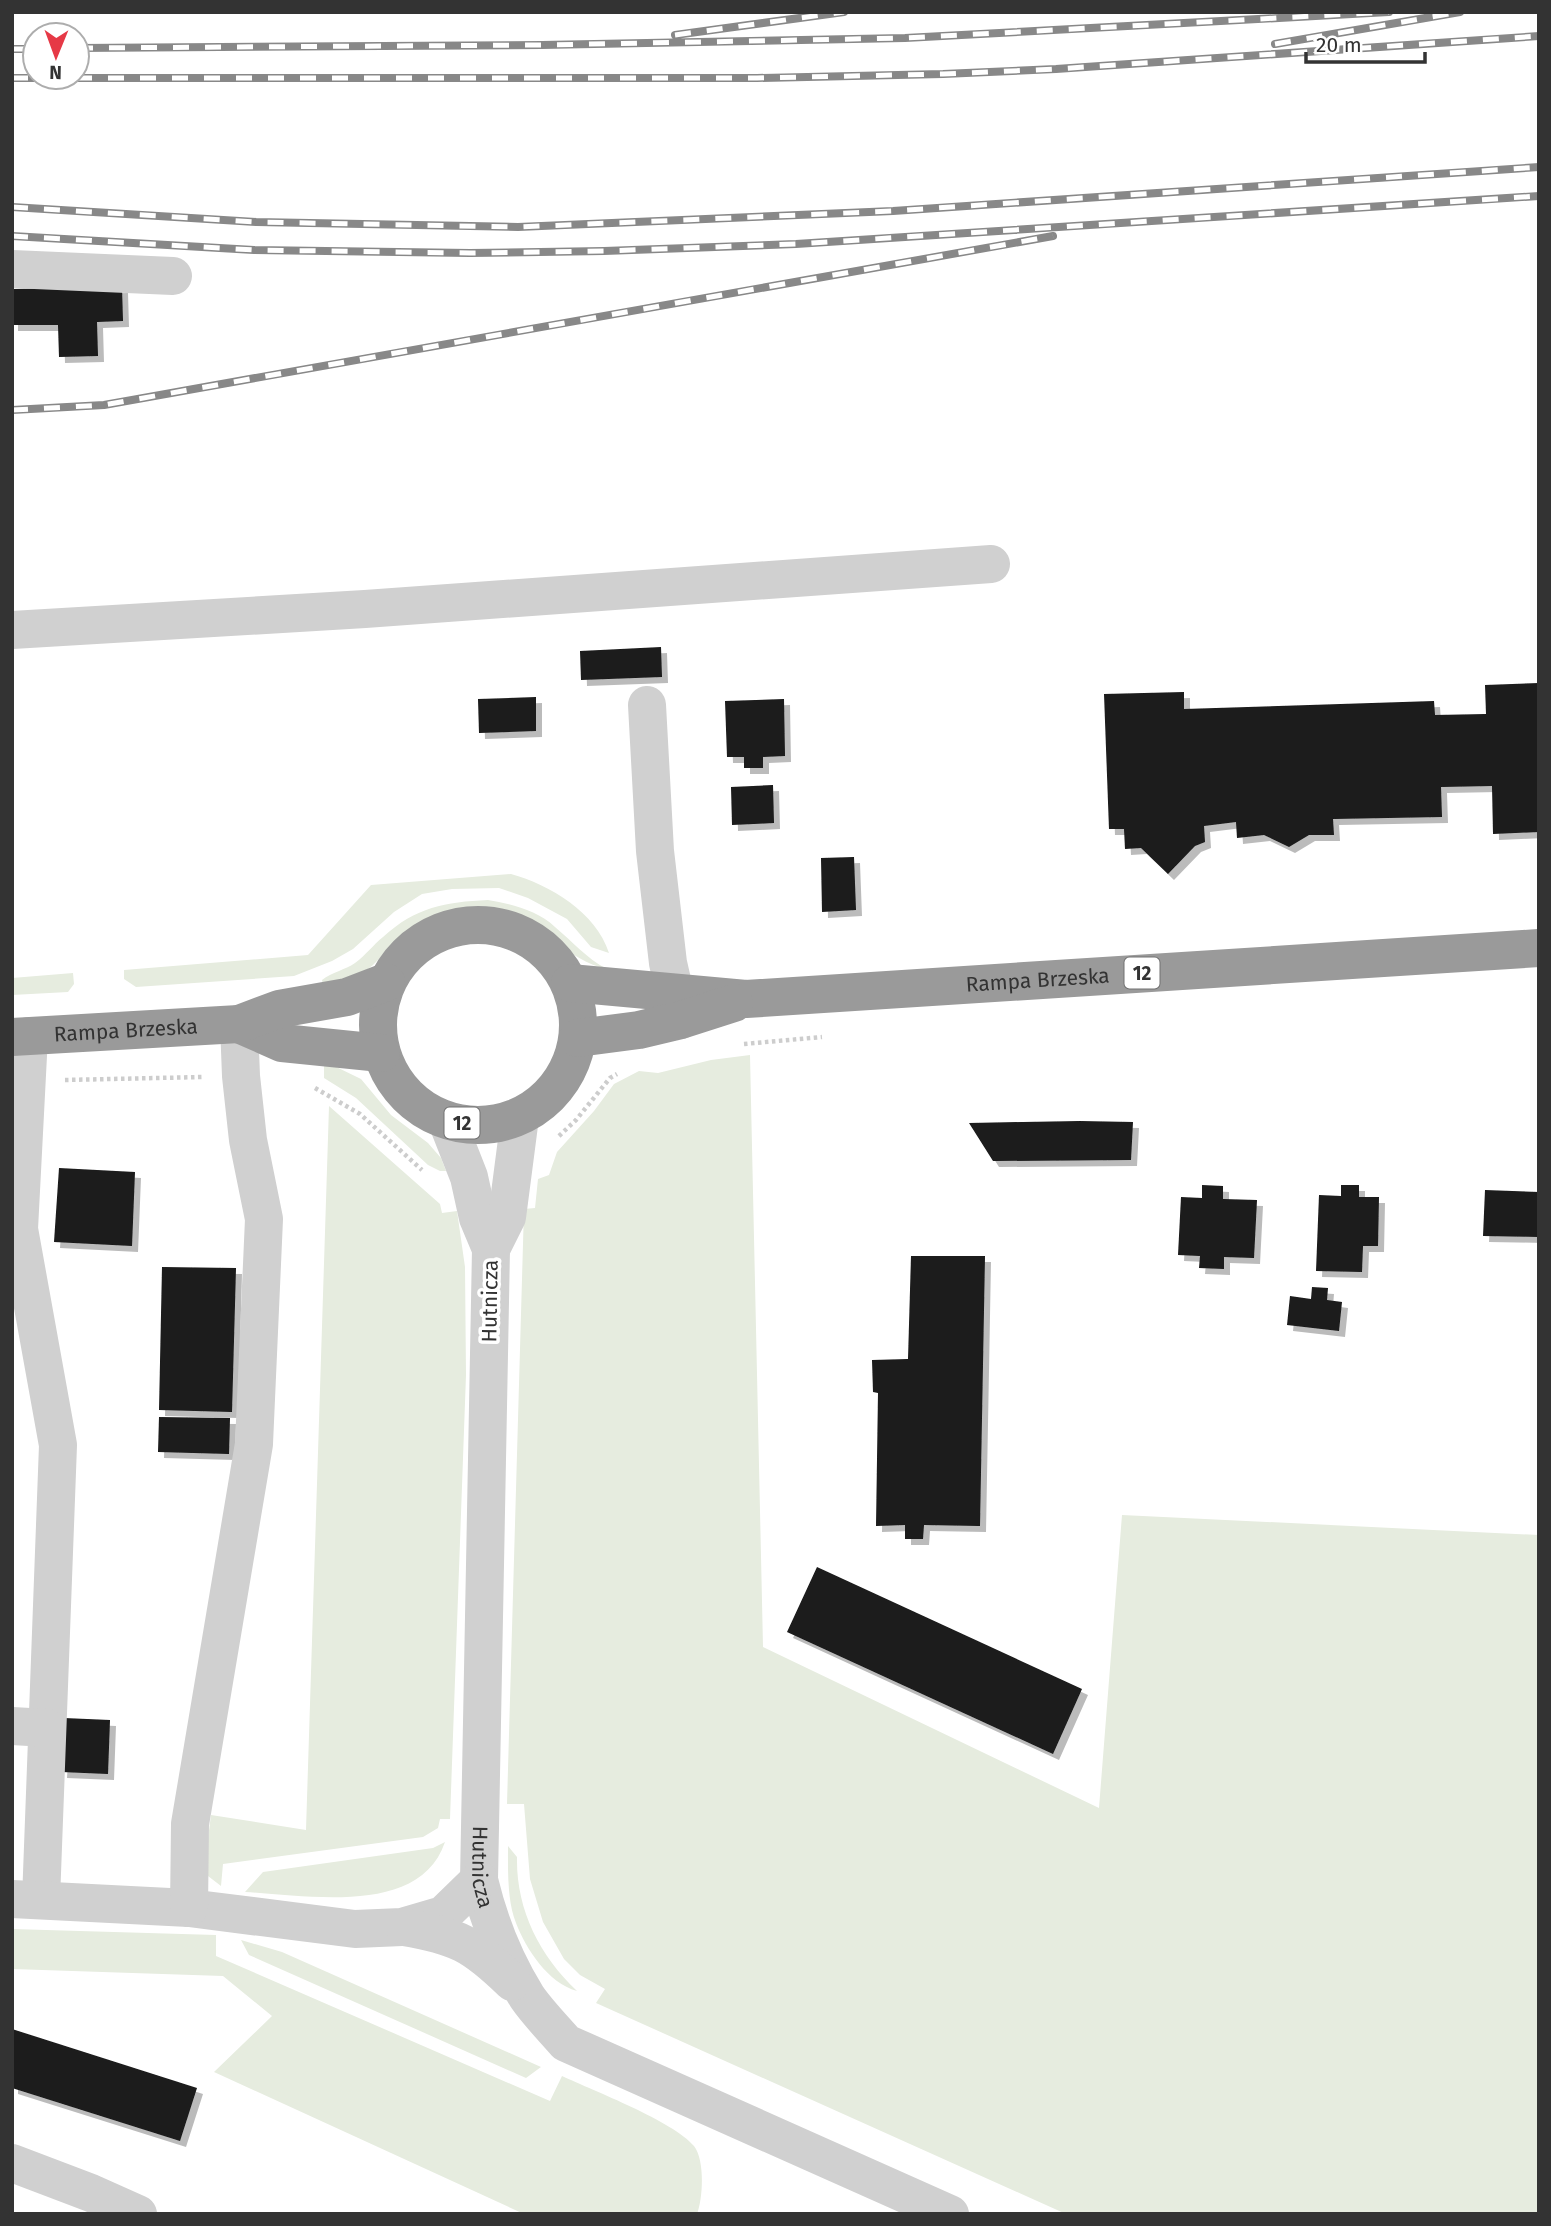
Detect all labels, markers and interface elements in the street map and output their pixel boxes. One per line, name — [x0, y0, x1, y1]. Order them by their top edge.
north arrow — [21, 21, 91, 91]
scale bar — [1306, 21, 1425, 65]
text: 20 m — [1316, 32, 1362, 58]
text: N — [49, 61, 62, 84]
road number: 12 — [1124, 958, 1160, 988]
street label: Rampa Brzeska — [965, 963, 1110, 998]
street label: Rampa Brzeska — [53, 1013, 198, 1048]
road number: 12 — [444, 1107, 480, 1138]
street label: Hutnicza — [476, 1259, 504, 1343]
street label: Hutnicza — [466, 1826, 499, 1911]

